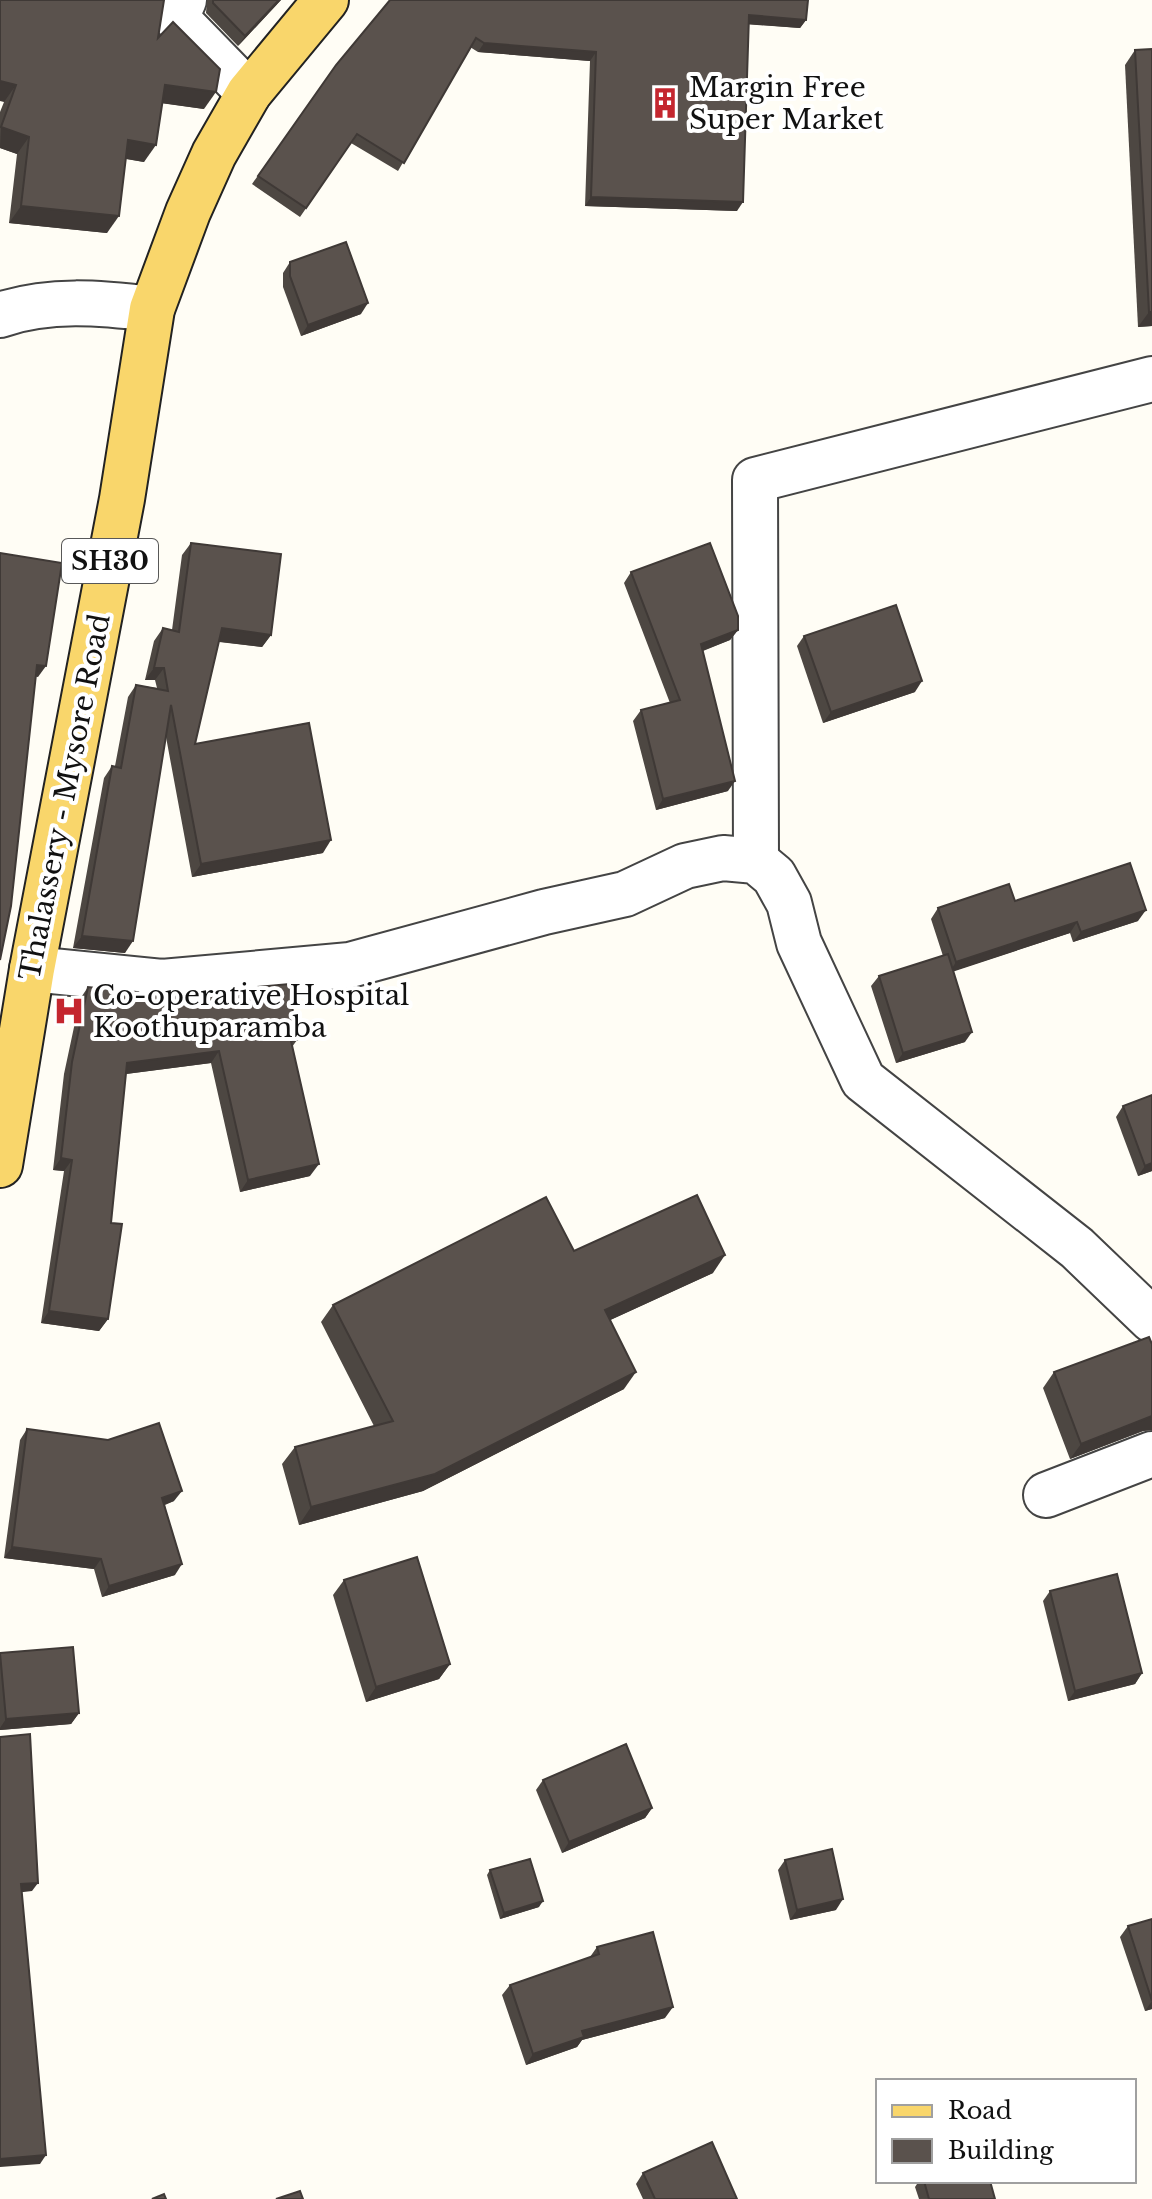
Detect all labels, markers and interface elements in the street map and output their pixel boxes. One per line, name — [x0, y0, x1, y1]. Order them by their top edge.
place label: Margin Free Super Market — [689, 70, 884, 137]
building icon: Margin Free Super Market — [648, 86, 682, 120]
road number: SH30 — [62, 539, 158, 583]
street label: Thalassery - Mysore Road — [12, 611, 118, 983]
place label: Co-operative Hospital Koothuparamba — [93, 978, 409, 1045]
hospital icon: Co-operative Hospital Koothuparamba — [52, 994, 86, 1028]
legend — [876, 2079, 1136, 2183]
text: Road — [948, 2096, 1012, 2125]
text: Building — [948, 2136, 1054, 2165]

